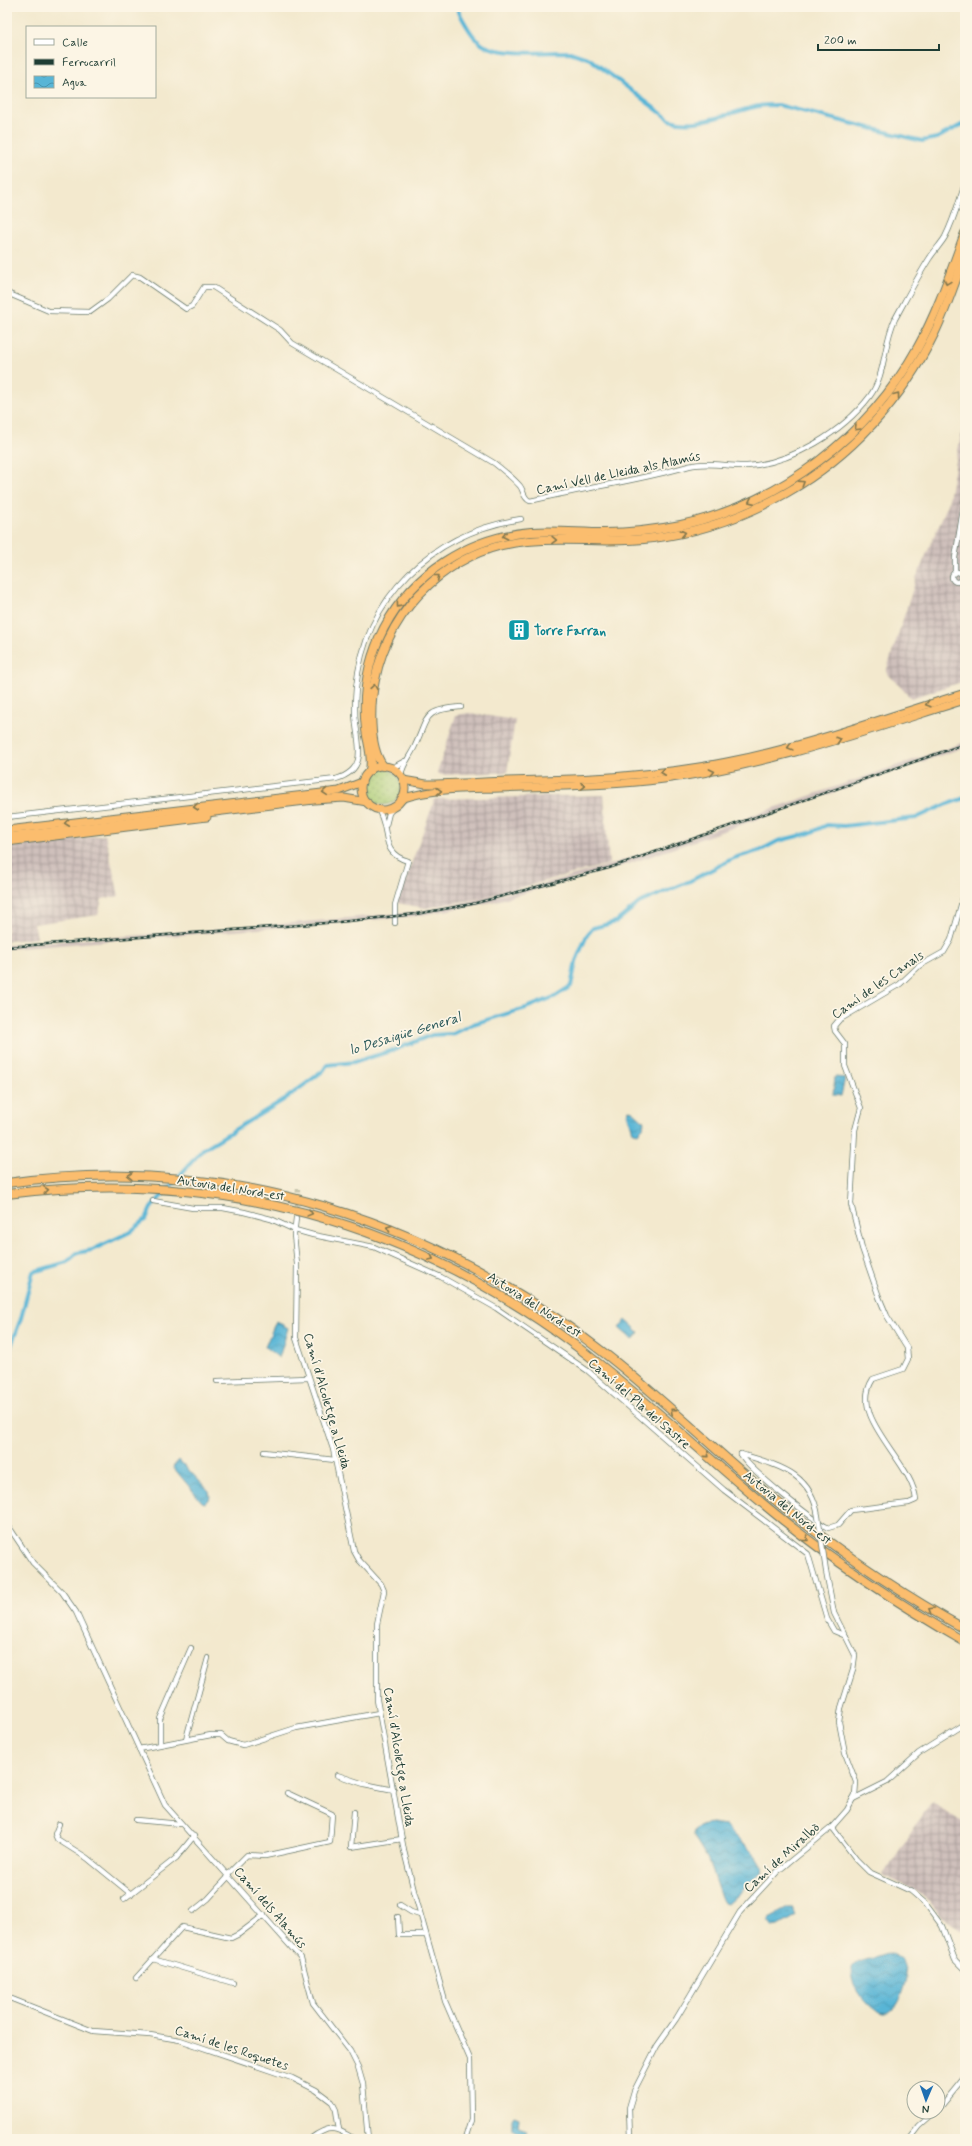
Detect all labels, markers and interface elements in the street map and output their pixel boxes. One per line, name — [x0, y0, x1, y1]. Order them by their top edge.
legend — [26, 26, 156, 98]
scale bar — [818, 26, 939, 52]
text: 200 m — [824, 33, 857, 49]
text: Calle — [62, 35, 88, 51]
text: Ferrocarril — [62, 55, 116, 71]
text: Agua — [62, 75, 87, 91]
one-way arrow — [943, 279, 951, 286]
one-way arrow — [892, 393, 899, 400]
one-way arrow — [855, 423, 862, 430]
street label: Camí Vell de Lleida als Alamús — [535, 448, 702, 499]
one-way arrow — [798, 481, 805, 488]
one-way arrow — [748, 496, 756, 504]
one-way arrow — [680, 529, 686, 537]
one-way arrow — [502, 531, 509, 540]
one-way arrow — [551, 536, 557, 544]
one-way arrow — [432, 575, 439, 582]
one-way arrow — [396, 601, 404, 608]
building icon: Torre Farran — [506, 617, 532, 643]
place label: Torre Farran — [534, 623, 606, 640]
one-way arrow — [369, 684, 378, 690]
one-way arrow — [924, 700, 931, 708]
one-way arrow — [835, 736, 842, 745]
one-way arrow — [787, 742, 794, 751]
one-way arrow — [660, 767, 666, 776]
one-way arrow — [709, 768, 715, 776]
one-way arrow — [580, 781, 586, 790]
one-way arrow — [436, 786, 442, 795]
one-way arrow — [322, 788, 328, 797]
one-way arrow — [193, 802, 199, 811]
one-way arrow — [64, 818, 70, 827]
street label: Camí de les Canals — [828, 947, 927, 1023]
water label: lo Desaigüe General — [347, 1008, 465, 1060]
one-way arrow — [127, 1172, 133, 1180]
street label: Autovia del Nord-est — [176, 1172, 286, 1205]
one-way arrow — [43, 1186, 49, 1195]
one-way arrow — [306, 1208, 313, 1217]
one-way arrow — [386, 1224, 393, 1232]
one-way arrow — [427, 1253, 435, 1261]
street label: Autovia del Nord-est — [484, 1268, 584, 1342]
street label: Camí d'Alcoletge a Lleida — [297, 1331, 354, 1473]
street label: Camí del Pla del Sastre — [584, 1355, 694, 1453]
one-way arrow — [671, 1409, 678, 1416]
one-way arrow — [702, 1451, 709, 1458]
street label: Autovia del Nord-est — [739, 1467, 835, 1549]
one-way arrow — [802, 1534, 809, 1541]
one-way arrow — [928, 1607, 935, 1614]
street label: Camí d'Alcoletge a Lleida — [377, 1686, 418, 1829]
street label: Camí de Miralbò — [740, 1819, 824, 1897]
street label: Camí dels Alamús — [230, 1864, 310, 1953]
street label: Camí de les Roquetes — [172, 2022, 291, 2075]
north arrow — [906, 2080, 946, 2120]
text: N — [922, 2102, 930, 2116]

